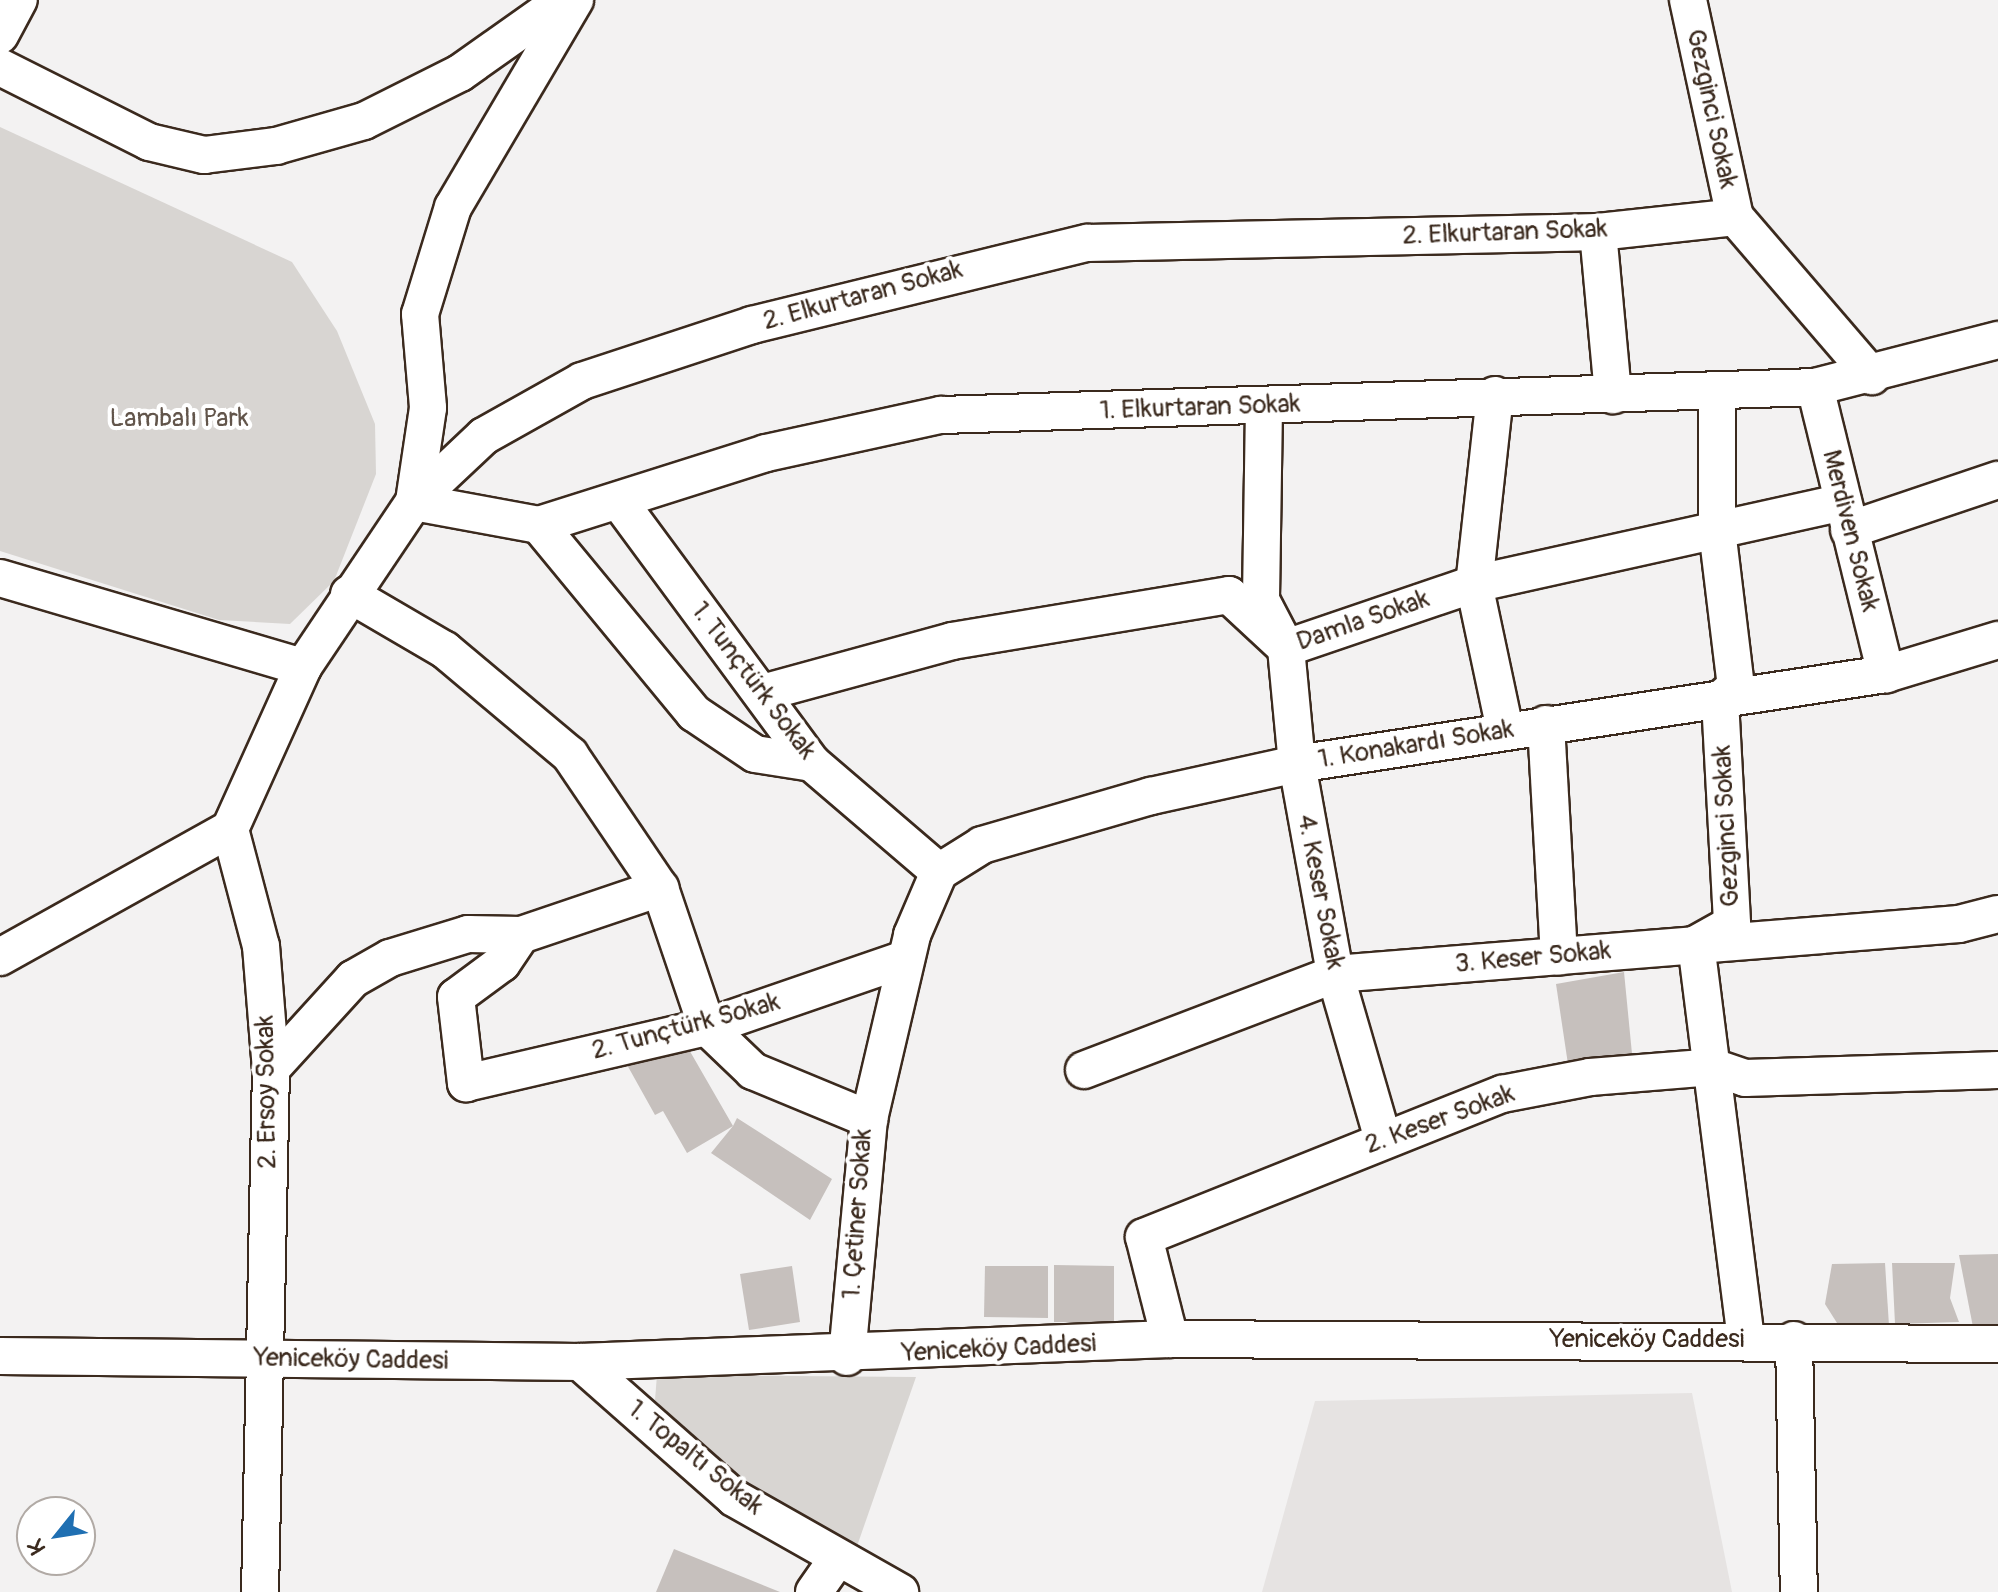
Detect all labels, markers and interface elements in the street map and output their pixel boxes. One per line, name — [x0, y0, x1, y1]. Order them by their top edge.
street label: Gezginci Sokak — [1679, 26, 1743, 192]
street label: 2. Elkurtaran Sokak — [1402, 214, 1608, 252]
street label: 2. Elkurtaran Sokak — [760, 254, 966, 338]
street label: 1. Elkurtaran Sokak — [1099, 389, 1301, 427]
park label: Lambalı Park — [109, 403, 249, 435]
street label: Merdiven Sokak — [1815, 447, 1885, 615]
street label: Damla Sokak — [1293, 584, 1433, 658]
street label: 1. Tunçtürk Sokak — [684, 596, 822, 766]
street label: 1. Konakardı Sokak — [1316, 714, 1516, 776]
street label: Gezginci Sokak — [1707, 744, 1747, 908]
street label: 4. Keser Sokak — [1290, 812, 1350, 972]
street label: 3. Keser Sokak — [1454, 936, 1612, 980]
street label: 2. Tunçtürk Sokak — [589, 987, 783, 1067]
street label: 2. Ersoy Sokak — [250, 1015, 284, 1169]
street label: 2. Keser Sokak — [1361, 1079, 1519, 1161]
street label: 1. Çetiner Sokak — [836, 1128, 880, 1300]
street label: Yeniceköy Caddesi — [1550, 1324, 1744, 1356]
street label: Yeniceköy Caddesi — [901, 1328, 1097, 1370]
street label: Yeniceköy Caddesi — [253, 1343, 449, 1377]
street label: 1. Topaltı Sokak — [621, 1394, 769, 1522]
north arrow — [16, 1496, 96, 1576]
text: K — [22, 1534, 52, 1560]

